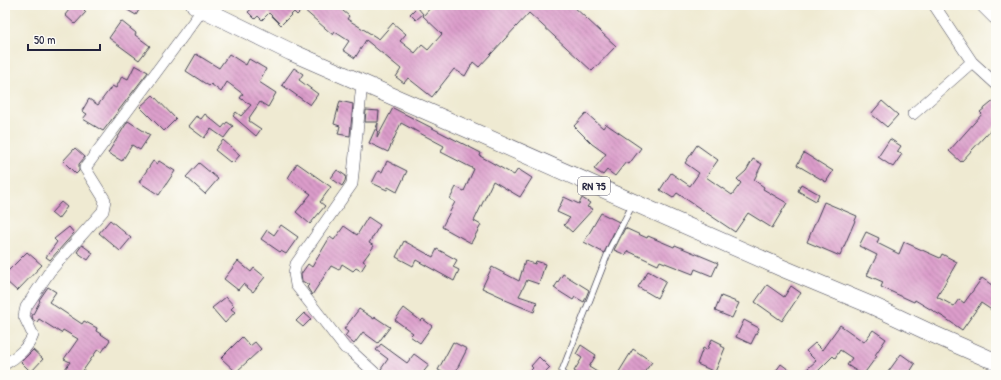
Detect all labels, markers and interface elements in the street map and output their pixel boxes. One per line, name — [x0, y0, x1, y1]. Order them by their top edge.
scale bar — [28, 26, 100, 52]
text: 50 m — [34, 31, 55, 48]
road number: RN 75 — [578, 177, 610, 195]

